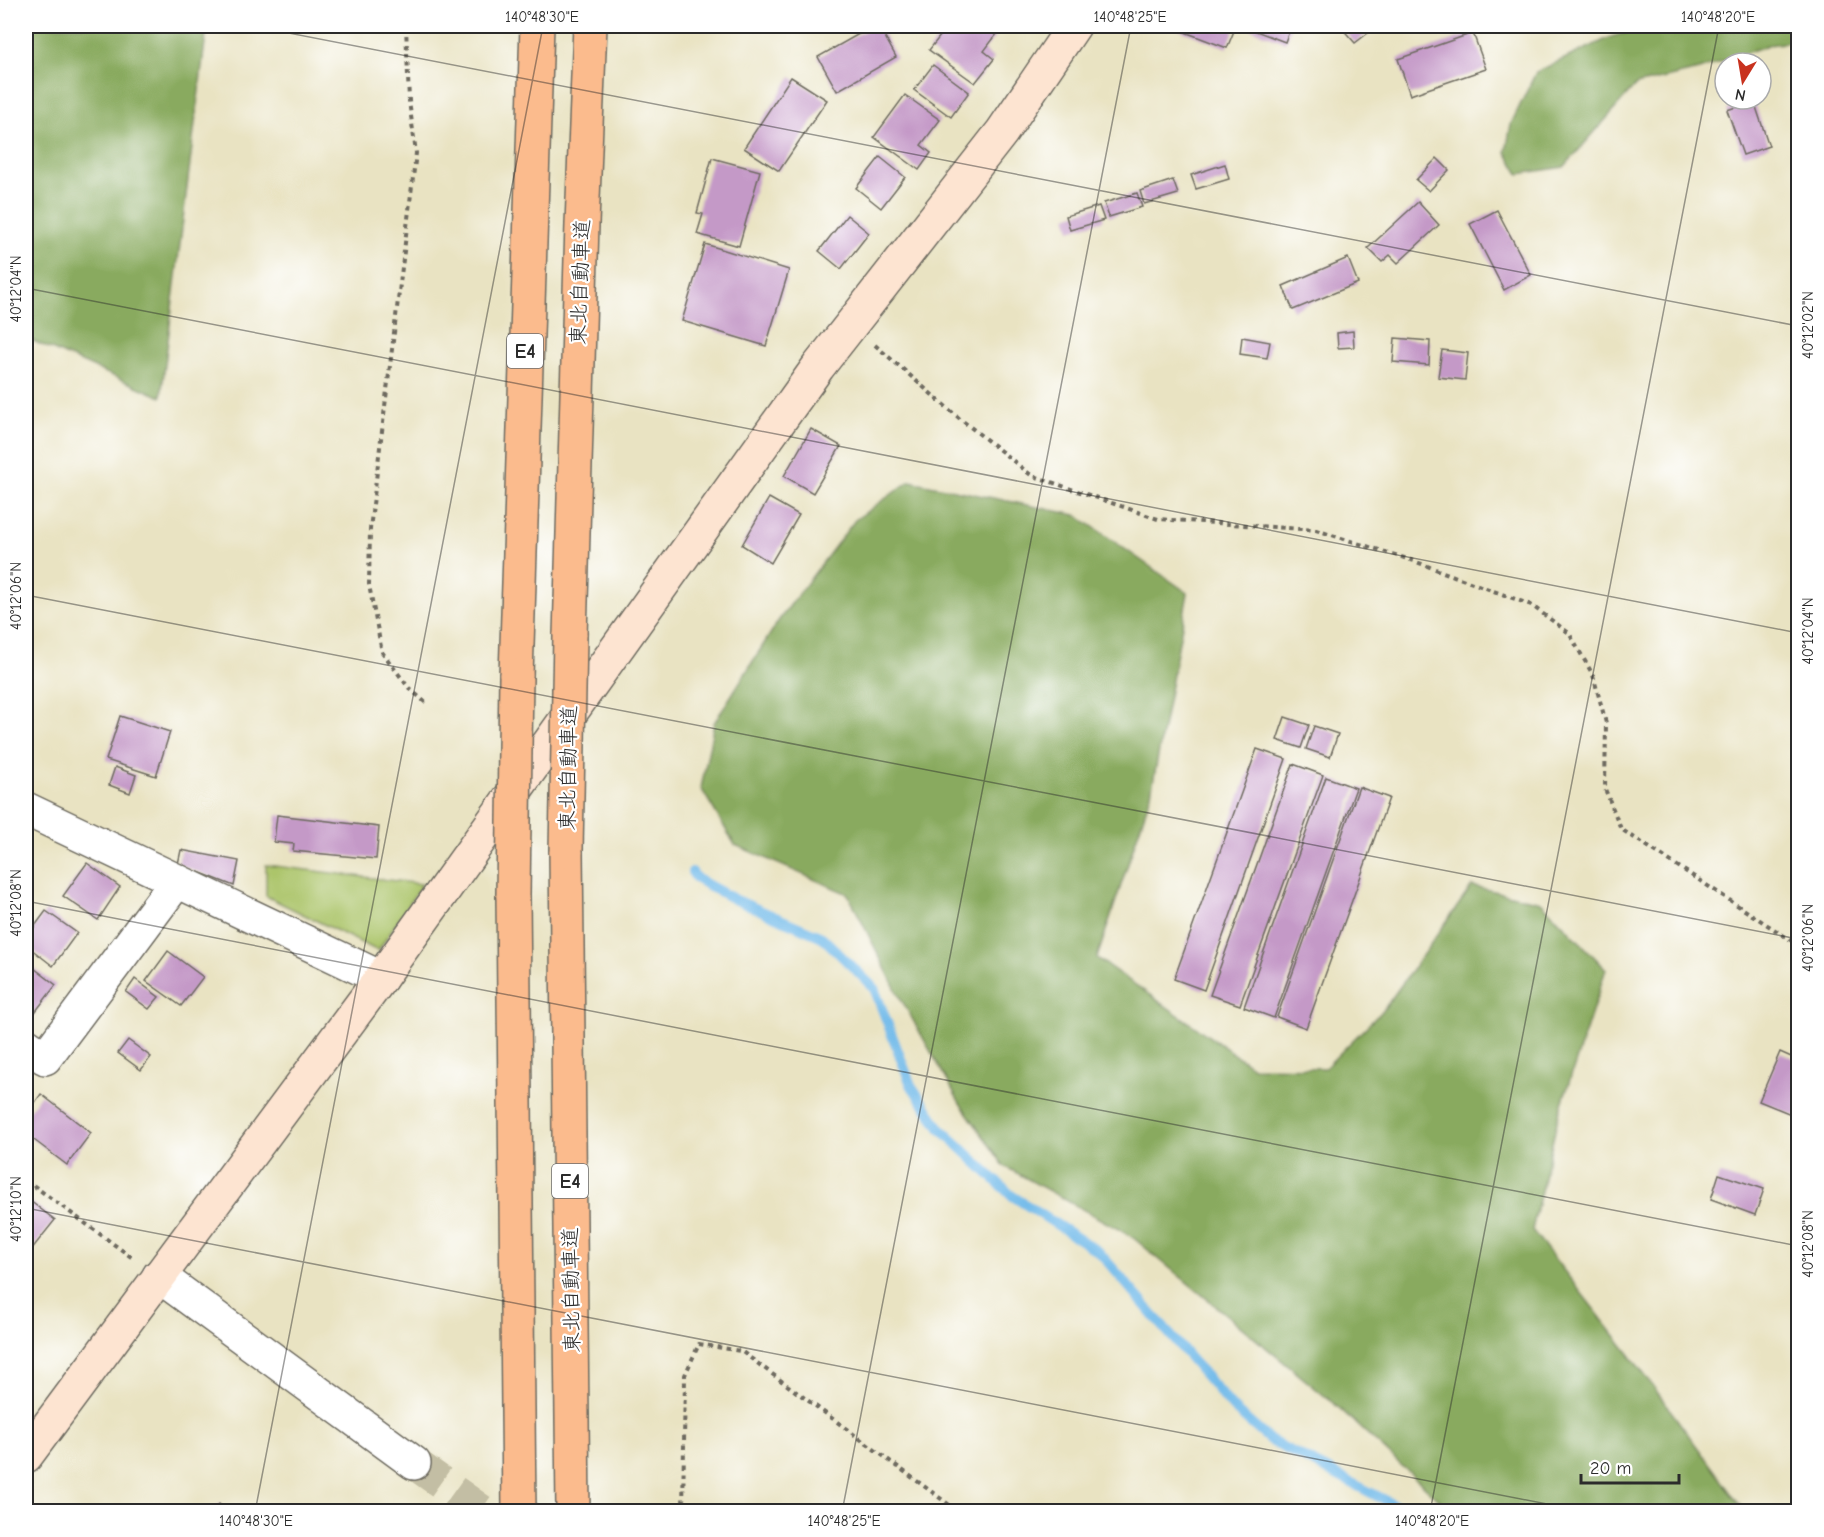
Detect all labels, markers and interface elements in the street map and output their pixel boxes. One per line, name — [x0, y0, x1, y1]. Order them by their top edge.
text: 140°48'30"E — [505, 8, 579, 26]
text: 140°48'25"E — [1093, 8, 1167, 26]
text: 140°48'20"E — [1681, 8, 1755, 26]
north arrow — [1713, 51, 1773, 111]
text: N — [1733, 85, 1747, 105]
street label: 東北自動車道 — [566, 219, 594, 345]
text: 40°12'04"N — [7, 255, 25, 323]
text: 40°12'02"N — [1799, 291, 1817, 359]
road number: E4 — [507, 334, 543, 368]
text: 40°12'06"N — [7, 562, 25, 630]
text: 40°12'04"N — [1799, 597, 1817, 665]
street label: 東北自動車道 — [555, 705, 581, 831]
text: 40°12'08"N — [7, 869, 25, 937]
text: 40°12'06"N — [1799, 904, 1817, 972]
road number: E4 — [552, 1164, 588, 1198]
text: 40°12'10"N — [7, 1176, 25, 1242]
text: 40°12'08"N — [1799, 1210, 1817, 1278]
street label: 東北自動車道 — [558, 1227, 584, 1353]
scale bar — [1581, 1447, 1678, 1485]
text: 20 m — [1590, 1458, 1631, 1479]
text: 140°48'30"E — [219, 1512, 293, 1530]
text: 140°48'25"E — [807, 1512, 881, 1530]
text: 140°48'20"E — [1395, 1512, 1469, 1530]

